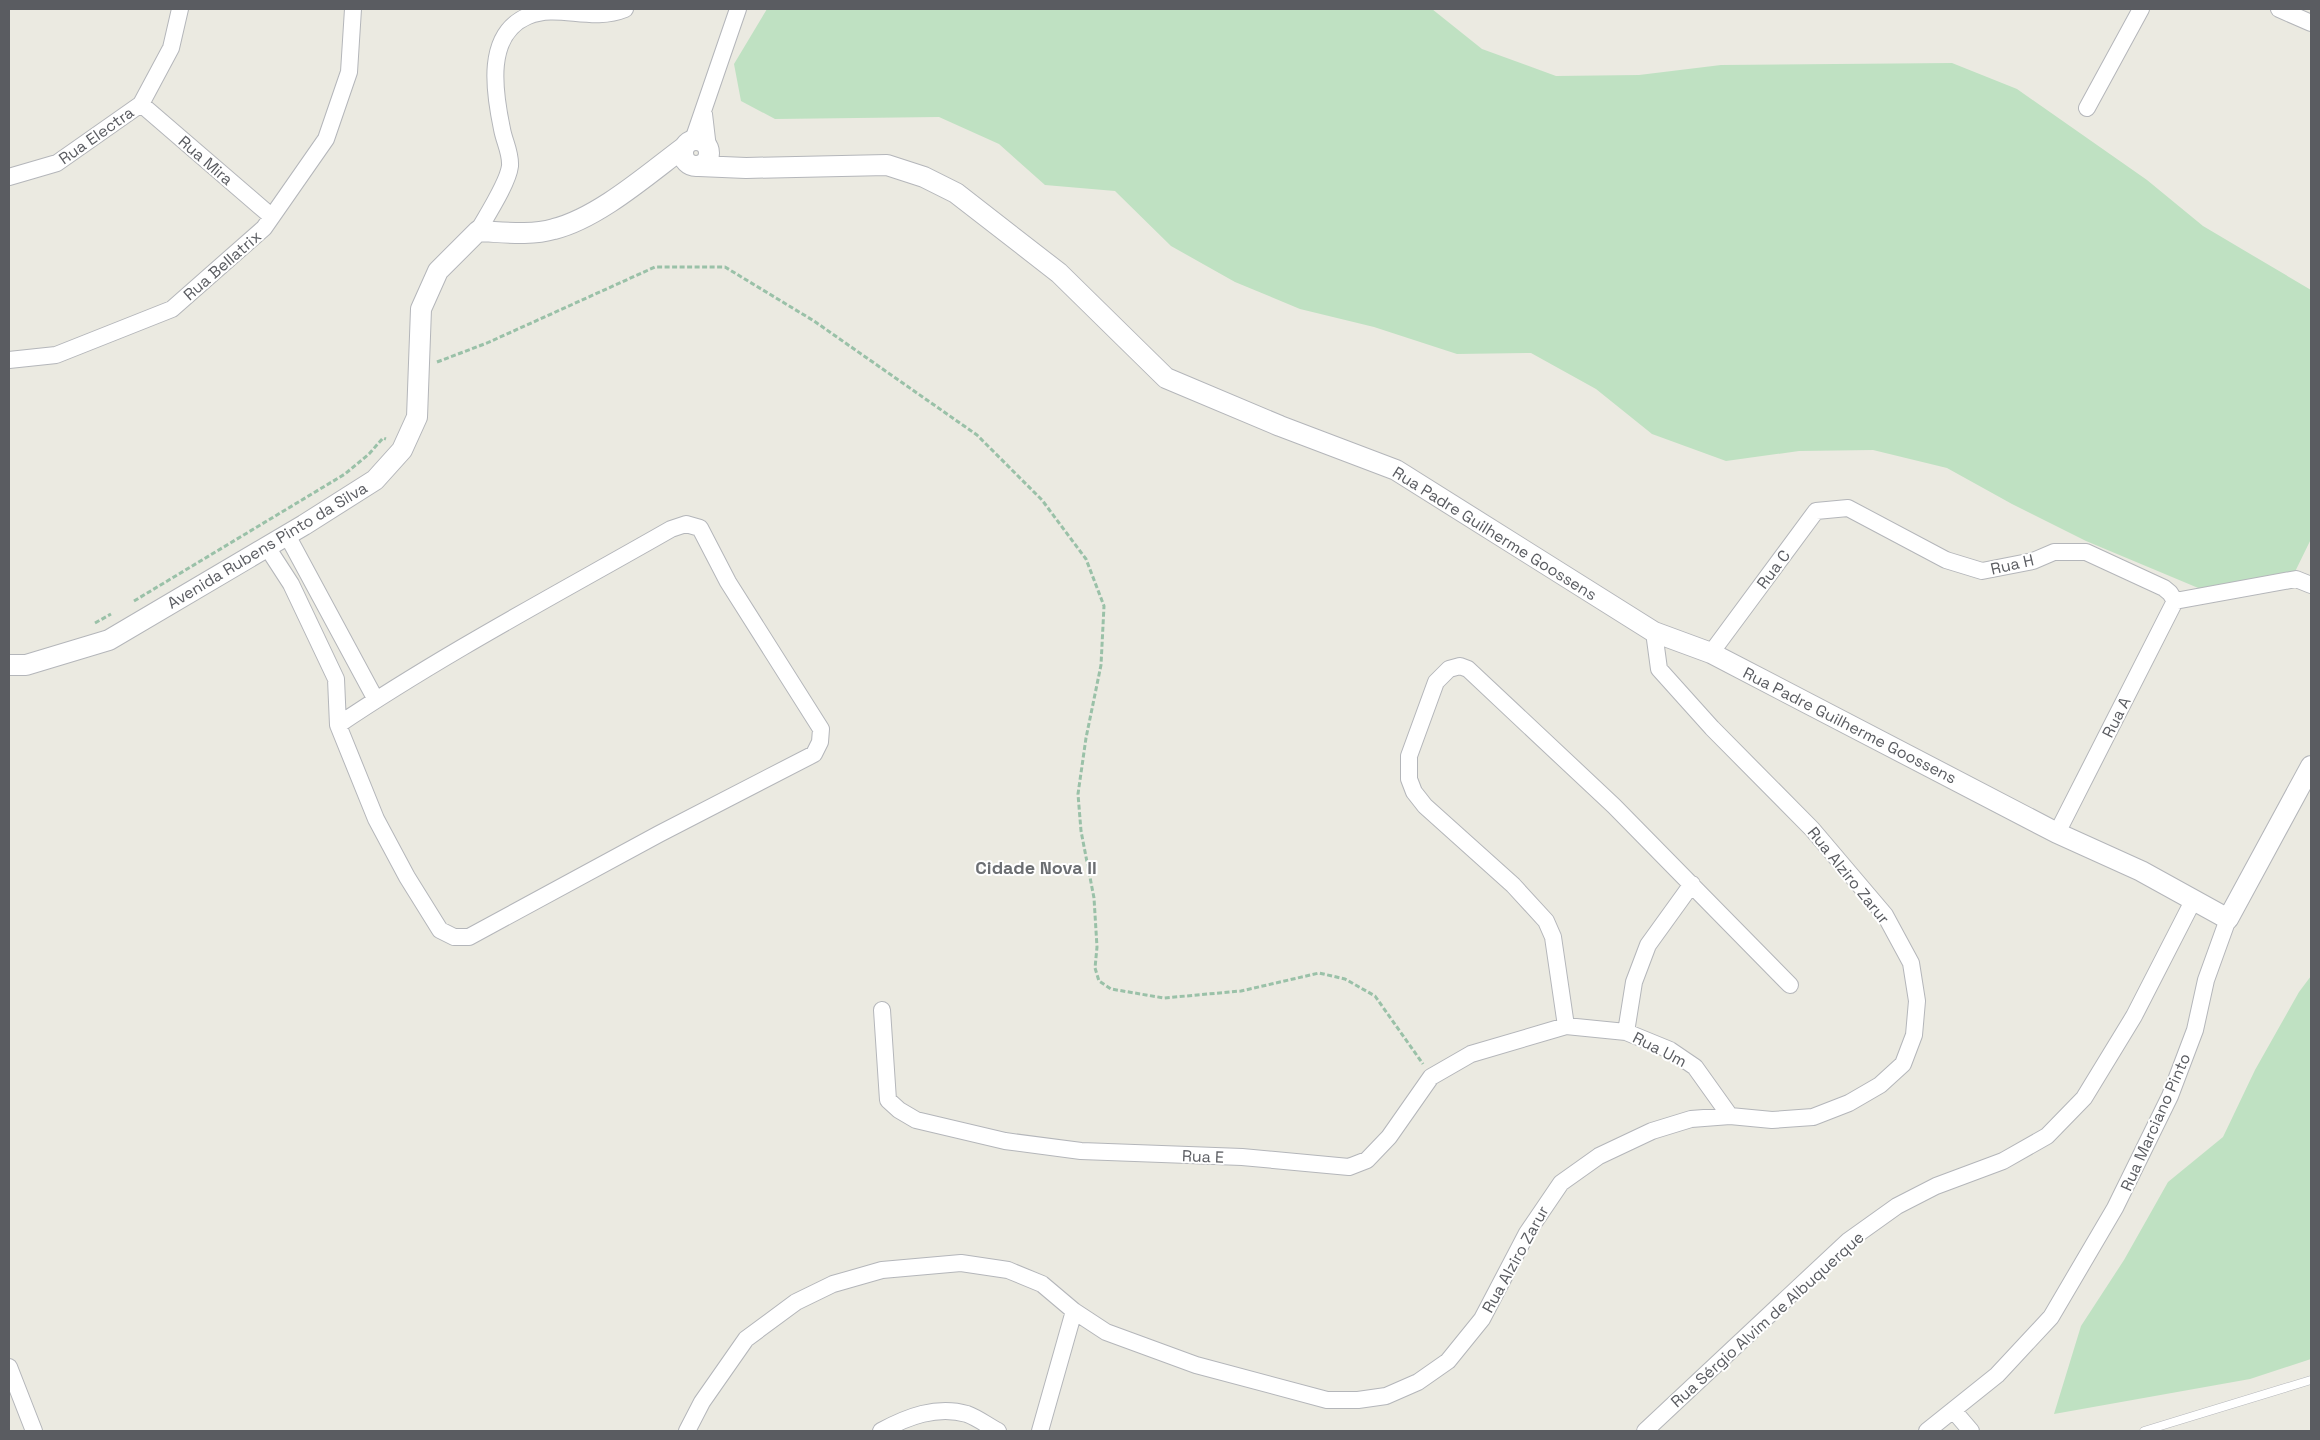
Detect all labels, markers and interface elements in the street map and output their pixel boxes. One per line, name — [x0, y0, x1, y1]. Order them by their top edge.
street label: Rua Electra — [55, 102, 138, 169]
street label: Rua Mira — [174, 131, 237, 190]
street label: Rua Bellatrix — [179, 226, 266, 305]
street label: Rua Padre Guilherme Goossens — [1389, 462, 1601, 605]
street label: Avenida Rubens Pinto da Silva — [163, 477, 371, 614]
street label: Rua C — [1752, 546, 1795, 593]
street label: Rua H — [1988, 549, 2036, 580]
street label: Rua Padre Guilherme Goossens — [1739, 662, 1960, 789]
street label: Rua A — [2097, 693, 2136, 741]
street label: Rua Alziro Zarur — [1803, 822, 1894, 928]
district label: Cidade Nova II — [975, 856, 1097, 879]
street label: Rua Um — [1629, 1027, 1690, 1072]
street label: Rua Marciano Pinto — [2116, 1050, 2195, 1194]
street label: Rua E — [1182, 1145, 1224, 1168]
street label: Rua Alziro Zarur — [1477, 1202, 1554, 1316]
street label: Rua Sérgio Alvim de Albuquerque — [1666, 1227, 1868, 1412]

